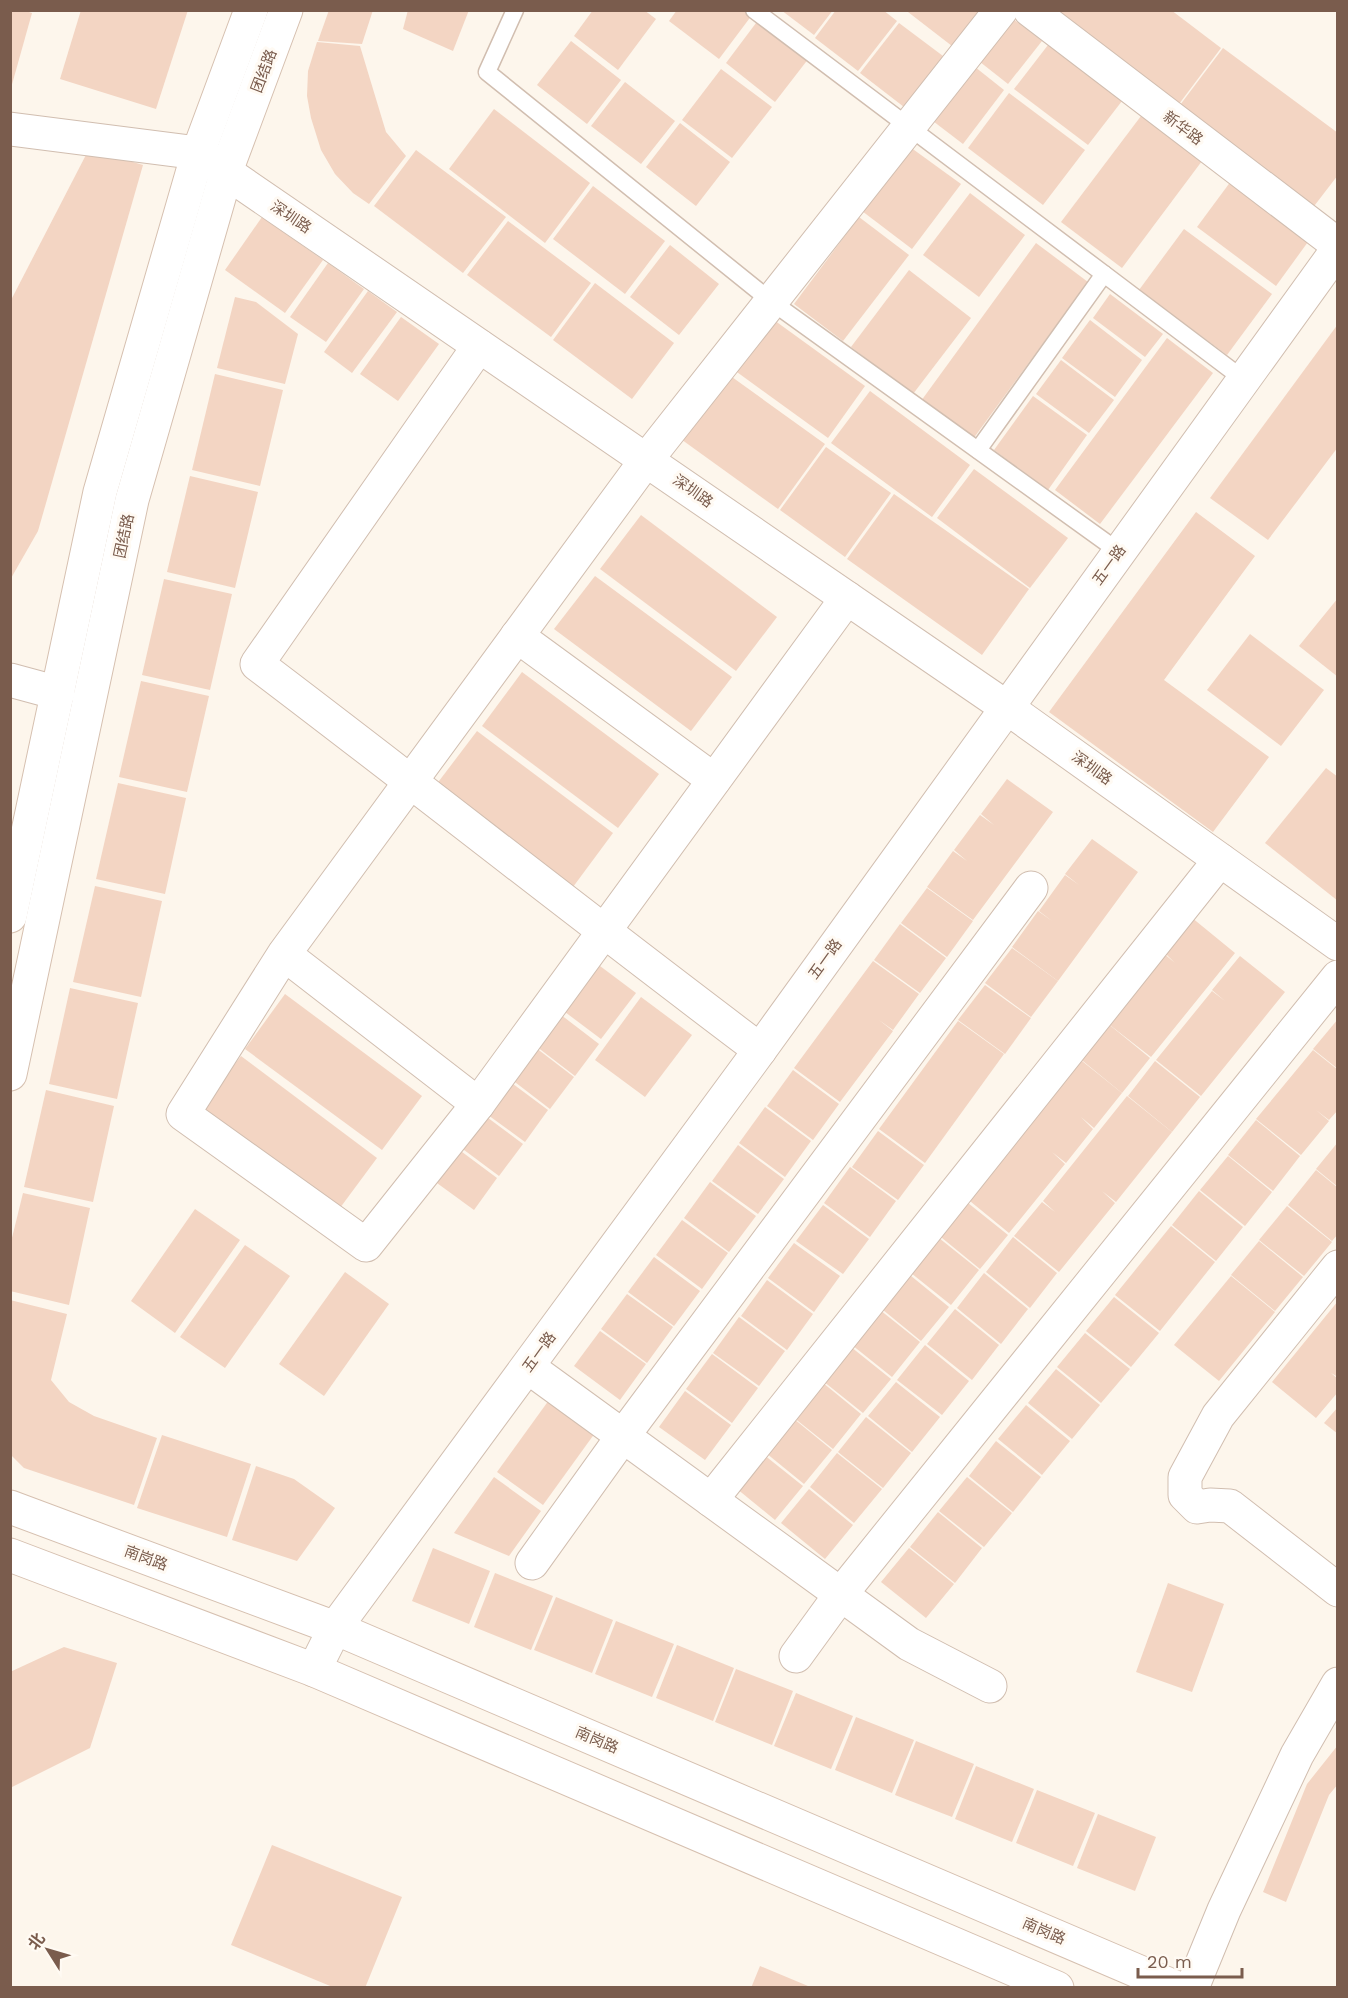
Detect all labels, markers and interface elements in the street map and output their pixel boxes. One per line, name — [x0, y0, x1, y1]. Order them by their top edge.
street label: 团结路 — [248, 47, 280, 95]
street label: 新华路 — [1160, 107, 1206, 149]
street label: 深圳路 — [267, 197, 315, 237]
street label: 深圳路 — [669, 471, 717, 511]
street label: 团结路 — [111, 512, 137, 560]
street label: 五一路 — [1088, 542, 1130, 588]
street label: 深圳路 — [1069, 747, 1115, 789]
street label: 五一路 — [804, 936, 846, 982]
street label: 五一路 — [518, 1329, 560, 1375]
street label: 南岗路 — [122, 1542, 170, 1574]
street label: 南岗路 — [573, 1723, 621, 1757]
street label: 南岗路 — [1020, 1914, 1068, 1948]
north arrow — [18, 1920, 78, 1980]
text: 北 — [24, 1929, 49, 1953]
scale bar — [1138, 1941, 1242, 1979]
text: 20 m — [1147, 1951, 1192, 1972]

